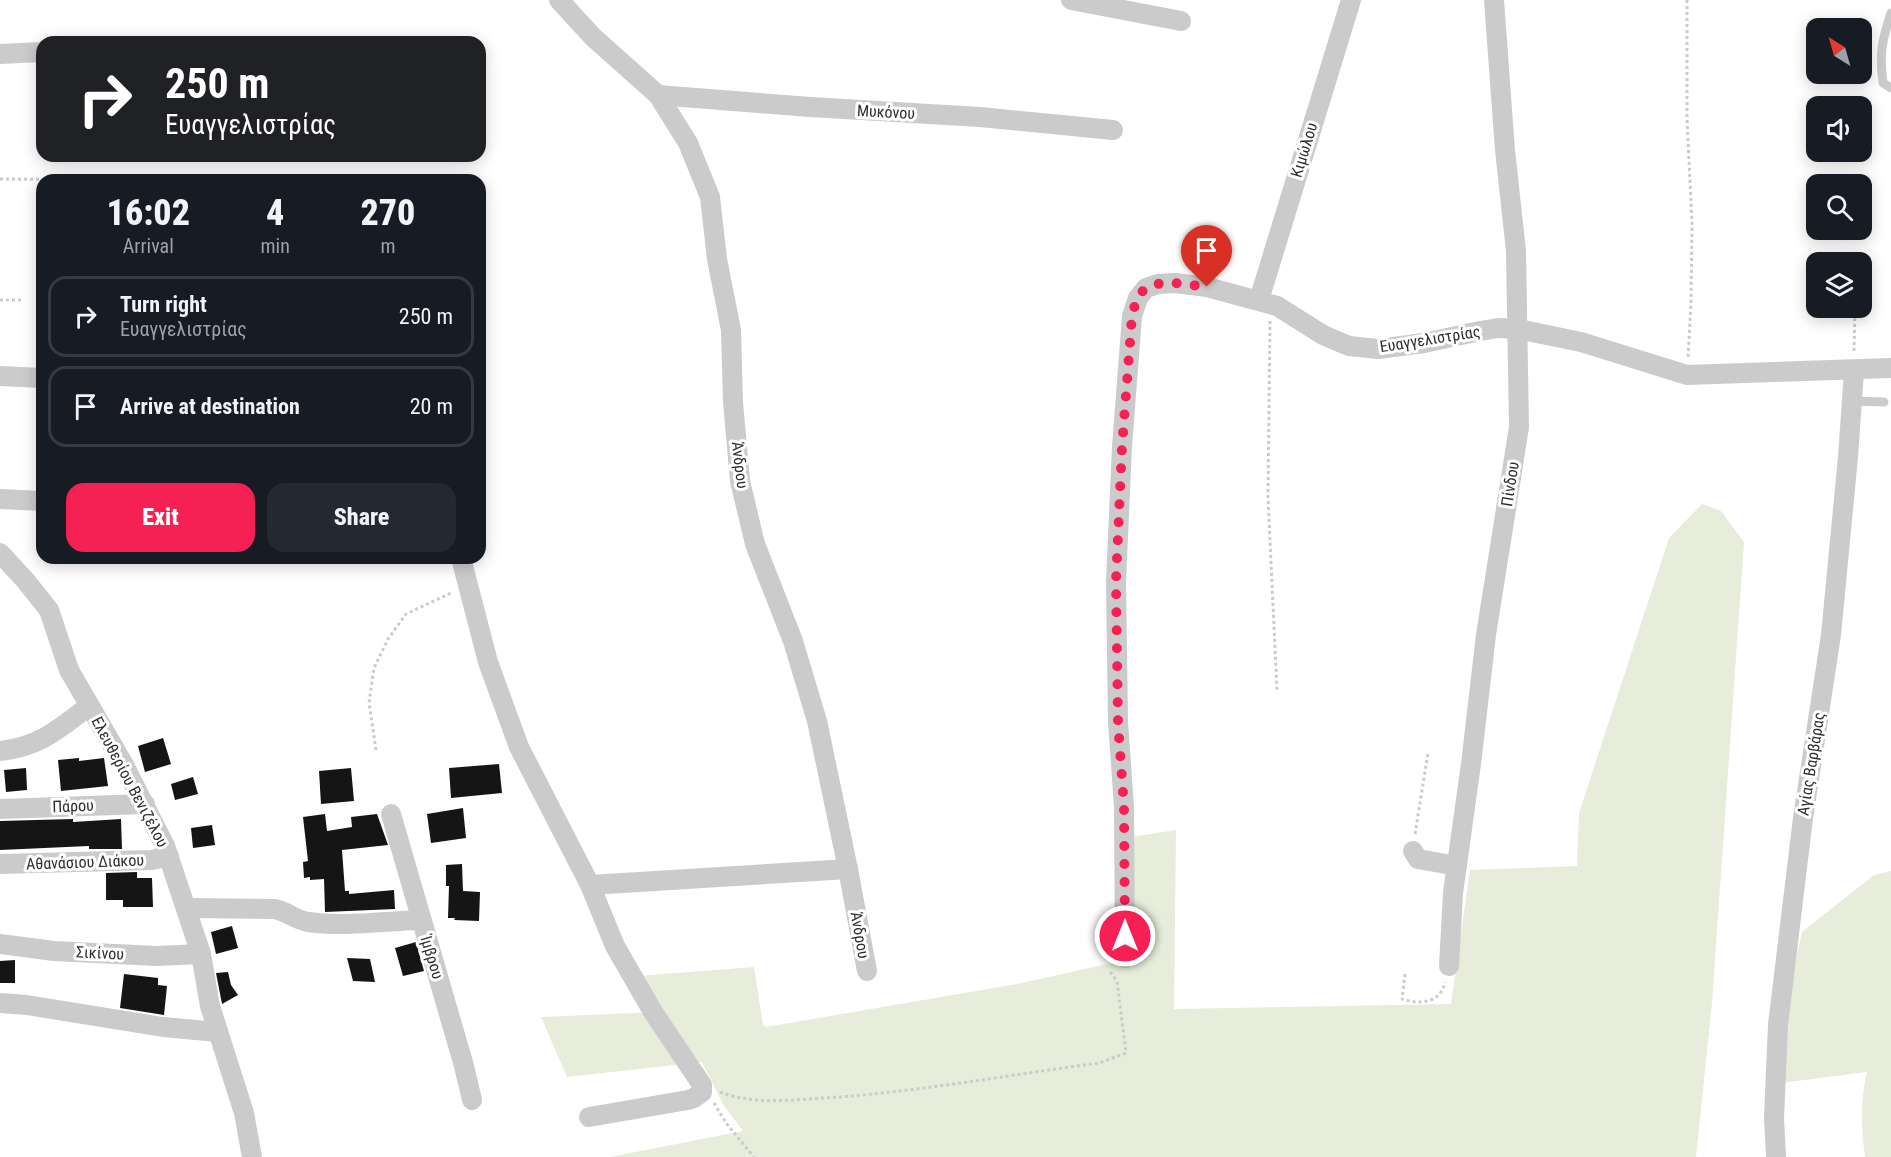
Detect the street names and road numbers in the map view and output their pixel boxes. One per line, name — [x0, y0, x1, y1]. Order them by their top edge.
street label: Μυκόνου — [857, 101, 915, 123]
street label: Κιμώλου — [1287, 120, 1321, 180]
street label: Ευαγγελιστρίας — [1378, 322, 1482, 356]
street label: Άνδρου — [728, 440, 752, 490]
street label: Πίνδου — [1497, 460, 1523, 508]
street label: Αγίας Βαρβάρας — [1793, 711, 1829, 817]
street label: Ελευθερίου Βενιζέλου — [88, 714, 172, 850]
street label: Πάρου — [52, 796, 94, 816]
street label: Αθανάσιου Διάκου — [26, 850, 144, 874]
street label: Άνδρου — [847, 910, 873, 960]
street label: Ίμβρου — [416, 932, 448, 981]
street label: Σικίνου — [76, 942, 124, 964]

